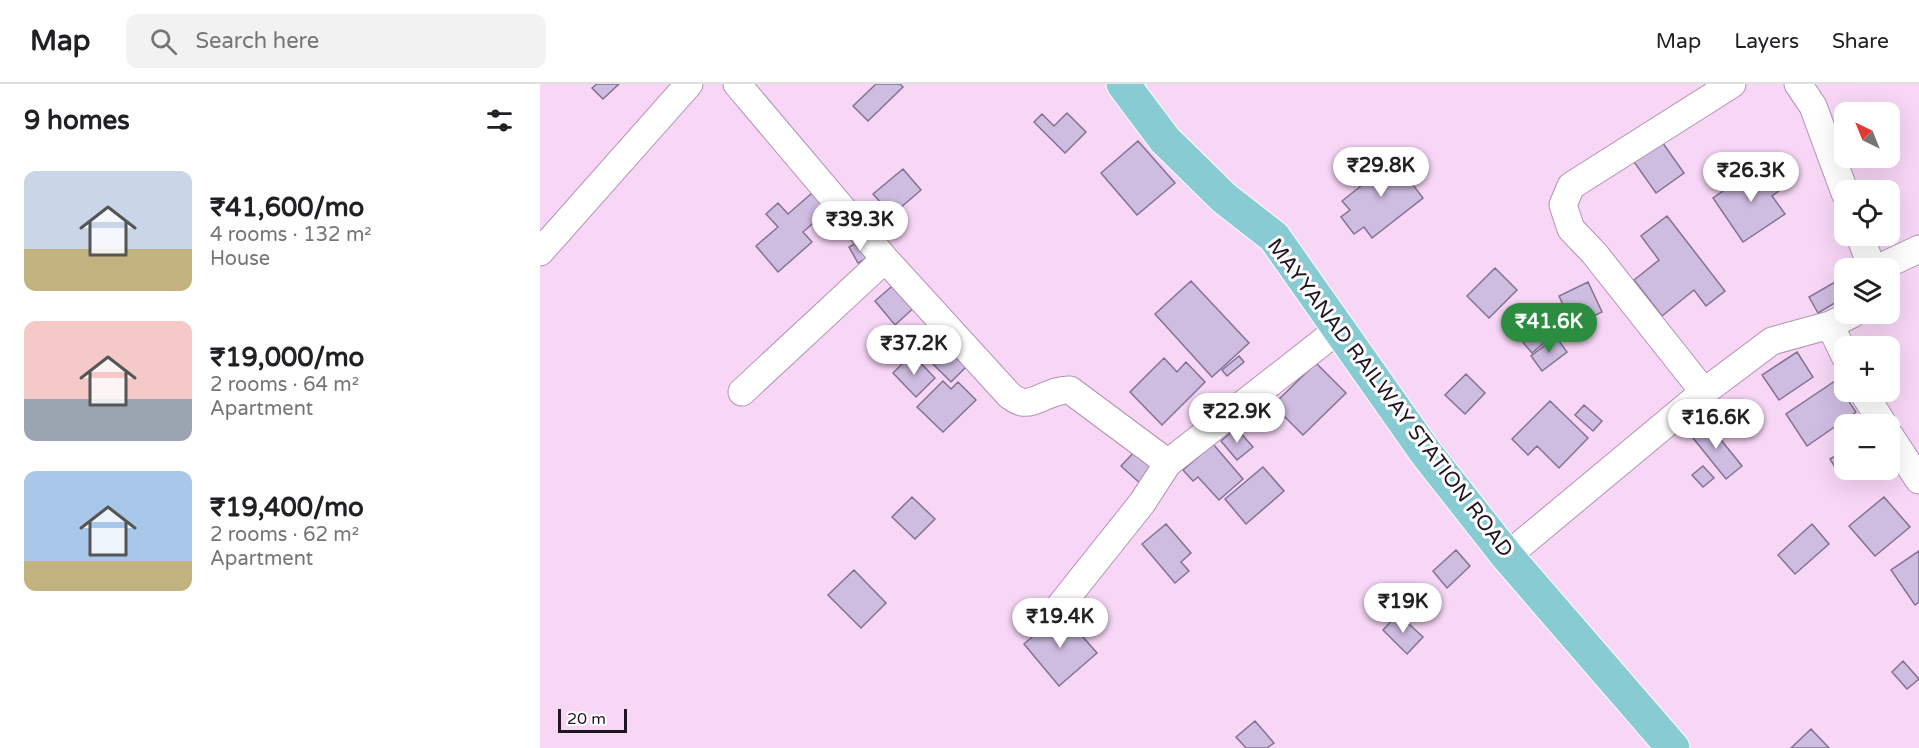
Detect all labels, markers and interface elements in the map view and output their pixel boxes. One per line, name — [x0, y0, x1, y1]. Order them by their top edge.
search box — [126, 14, 546, 68]
text: Map — [30, 24, 90, 58]
icon: search — [147, 25, 180, 58]
text: Search here — [195, 28, 319, 54]
text: Map — [1656, 29, 1701, 54]
text: Layers — [1734, 29, 1799, 54]
text: Share — [1832, 29, 1889, 54]
north arrow — [1834, 102, 1900, 168]
map controls — [1834, 102, 1900, 480]
icon: filters — [483, 104, 516, 137]
text: 9 homes — [24, 105, 130, 136]
pin: ₹29.8K — [1332, 147, 1430, 198]
pin: ₹26.3K — [1702, 152, 1800, 203]
text: ₹29.8K — [1347, 154, 1415, 178]
text: ₹26.3K — [1717, 159, 1785, 183]
button: locate — [1834, 180, 1900, 246]
text: ₹41,600/mo — [210, 192, 364, 223]
icon: home — [72, 195, 144, 267]
pin: ₹39.3K — [811, 201, 909, 252]
text: ₹39.3K — [826, 208, 894, 232]
text: 4 rooms · 132 m² — [210, 223, 372, 247]
street label: MAYYANAD RAILWAY STATION ROAD — [1262, 234, 1518, 562]
text: House — [210, 247, 270, 271]
button: layers — [1834, 258, 1900, 324]
pin: ₹41.6K — [1500, 303, 1598, 354]
text: ₹41.6K — [1515, 310, 1583, 334]
pin: ₹37.2K — [865, 325, 963, 376]
text: ₹37.2K — [881, 332, 947, 356]
button: + — [1834, 336, 1900, 402]
text: ₹19,000/mo — [210, 342, 364, 373]
icon: home — [72, 345, 144, 417]
text: 2 rooms · 64 m² — [210, 373, 359, 397]
pin: ₹22.9K — [1188, 393, 1286, 444]
text: Apartment — [210, 397, 313, 421]
pin: ₹16.6K — [1667, 399, 1765, 450]
text: ₹22.9K — [1203, 400, 1271, 424]
text: ₹16.6K — [1682, 406, 1750, 430]
button: − — [1834, 414, 1900, 480]
text: ₹19,400/mo — [210, 492, 364, 523]
icon: home — [72, 495, 144, 567]
text: 2 rooms · 62 m² — [210, 523, 359, 547]
text: Apartment — [210, 547, 313, 571]
pin: ₹19K — [1367, 583, 1439, 634]
text: ₹19K — [1378, 590, 1428, 614]
pin: ₹19.4K — [1011, 598, 1109, 649]
text: ₹19.4K — [1026, 605, 1094, 629]
scale bar — [558, 706, 627, 734]
text: 20 m — [567, 709, 606, 729]

